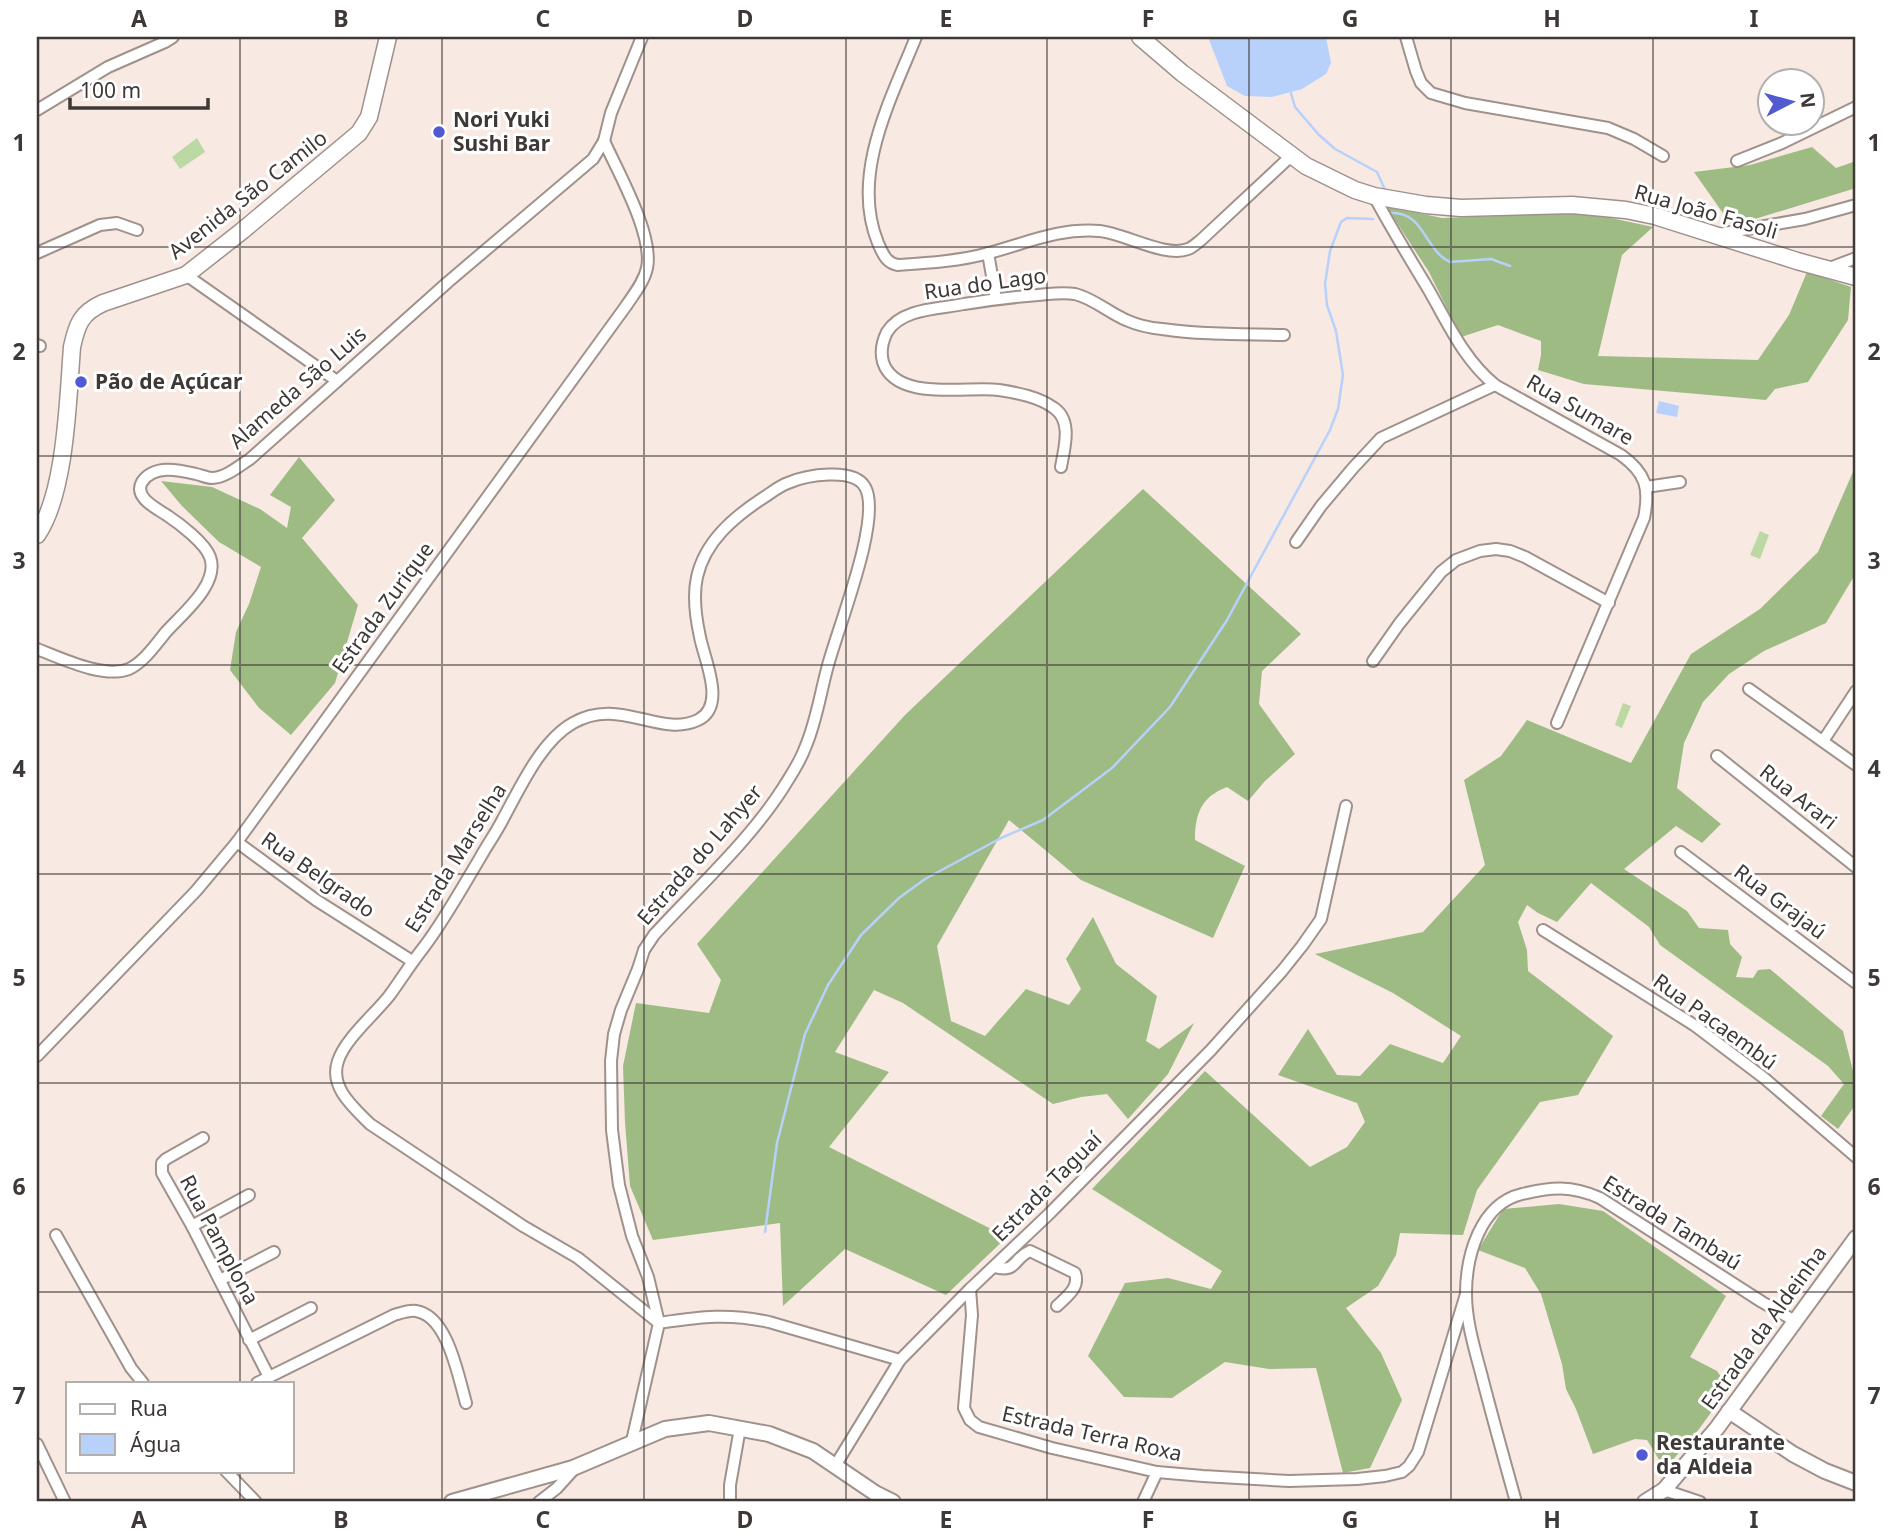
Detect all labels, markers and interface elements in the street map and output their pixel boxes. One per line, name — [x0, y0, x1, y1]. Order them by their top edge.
text: A — [131, 2, 147, 34]
text: B — [333, 2, 349, 34]
text: C — [536, 2, 551, 34]
text: D — [737, 2, 753, 34]
text: E — [940, 2, 952, 34]
text: F — [1142, 2, 1154, 34]
text: G — [1342, 2, 1358, 34]
text: H — [1543, 2, 1561, 34]
text: I — [1750, 2, 1759, 34]
scale bar — [70, 66, 208, 110]
north arrow — [1756, 66, 1826, 136]
text: 100 m — [80, 76, 141, 104]
text: N — [1794, 91, 1822, 109]
place label: Nori Yuki Sushi Bar — [453, 105, 551, 157]
street label: Avenida São Camilo — [162, 123, 333, 265]
marker: Nori Yuki Sushi Bar — [431, 124, 447, 140]
text: 1 — [12, 126, 26, 158]
text: 1 — [1867, 126, 1881, 158]
street label: Rua João Fasoli — [1631, 177, 1781, 245]
street label: Rua do Lago — [922, 261, 1048, 305]
street label: Alameda São Luis — [223, 320, 372, 455]
text: 2 — [12, 335, 26, 367]
text: 2 — [1867, 335, 1881, 367]
place label: Pão de Açúcar — [95, 367, 243, 395]
street label: Rua Sumare — [1522, 367, 1639, 451]
marker: Pão de Açúcar — [73, 374, 89, 390]
street label: Estrada Zurique — [325, 536, 439, 679]
text: 3 — [12, 544, 26, 576]
text: 3 — [1867, 544, 1881, 576]
text: 4 — [12, 752, 26, 784]
text: 4 — [1867, 752, 1881, 784]
street label: Rua Arari — [1754, 757, 1843, 835]
street label: Estrada Marselha — [398, 778, 512, 937]
street label: Estrada do Lahyer — [630, 778, 768, 931]
street label: Rua Belgrado — [256, 825, 381, 924]
street label: Rua Grajaú — [1729, 857, 1832, 945]
text: 5 — [12, 961, 26, 993]
text: 5 — [1867, 961, 1881, 993]
street label: Rua Pacaembú — [1648, 967, 1783, 1076]
street label: Estrada Taguaí — [985, 1125, 1108, 1247]
street label: Estrada Tambaú — [1598, 1168, 1747, 1276]
text: 6 — [12, 1170, 26, 1202]
street label: Rua Pamplona — [174, 1170, 266, 1309]
text: 6 — [1867, 1170, 1881, 1202]
street label: Estrada da Aldeinha — [1694, 1240, 1832, 1415]
text: 7 — [12, 1379, 26, 1411]
text: 7 — [1867, 1379, 1881, 1411]
legend — [66, 1382, 294, 1472]
text: Rua — [130, 1394, 168, 1422]
street label: Estrada Terra Roxa — [999, 1399, 1185, 1467]
place label: Restaurante da Aldeia — [1656, 1428, 1785, 1480]
text: Água — [130, 1430, 181, 1458]
marker: Restaurante da Aldeia — [1634, 1447, 1650, 1463]
text: A — [131, 1503, 147, 1535]
text: B — [333, 1503, 349, 1535]
text: C — [536, 1503, 551, 1535]
text: D — [737, 1503, 753, 1535]
text: E — [940, 1503, 952, 1535]
text: F — [1142, 1503, 1154, 1535]
text: G — [1342, 1503, 1358, 1535]
text: H — [1543, 1503, 1561, 1535]
text: I — [1750, 1503, 1759, 1535]

